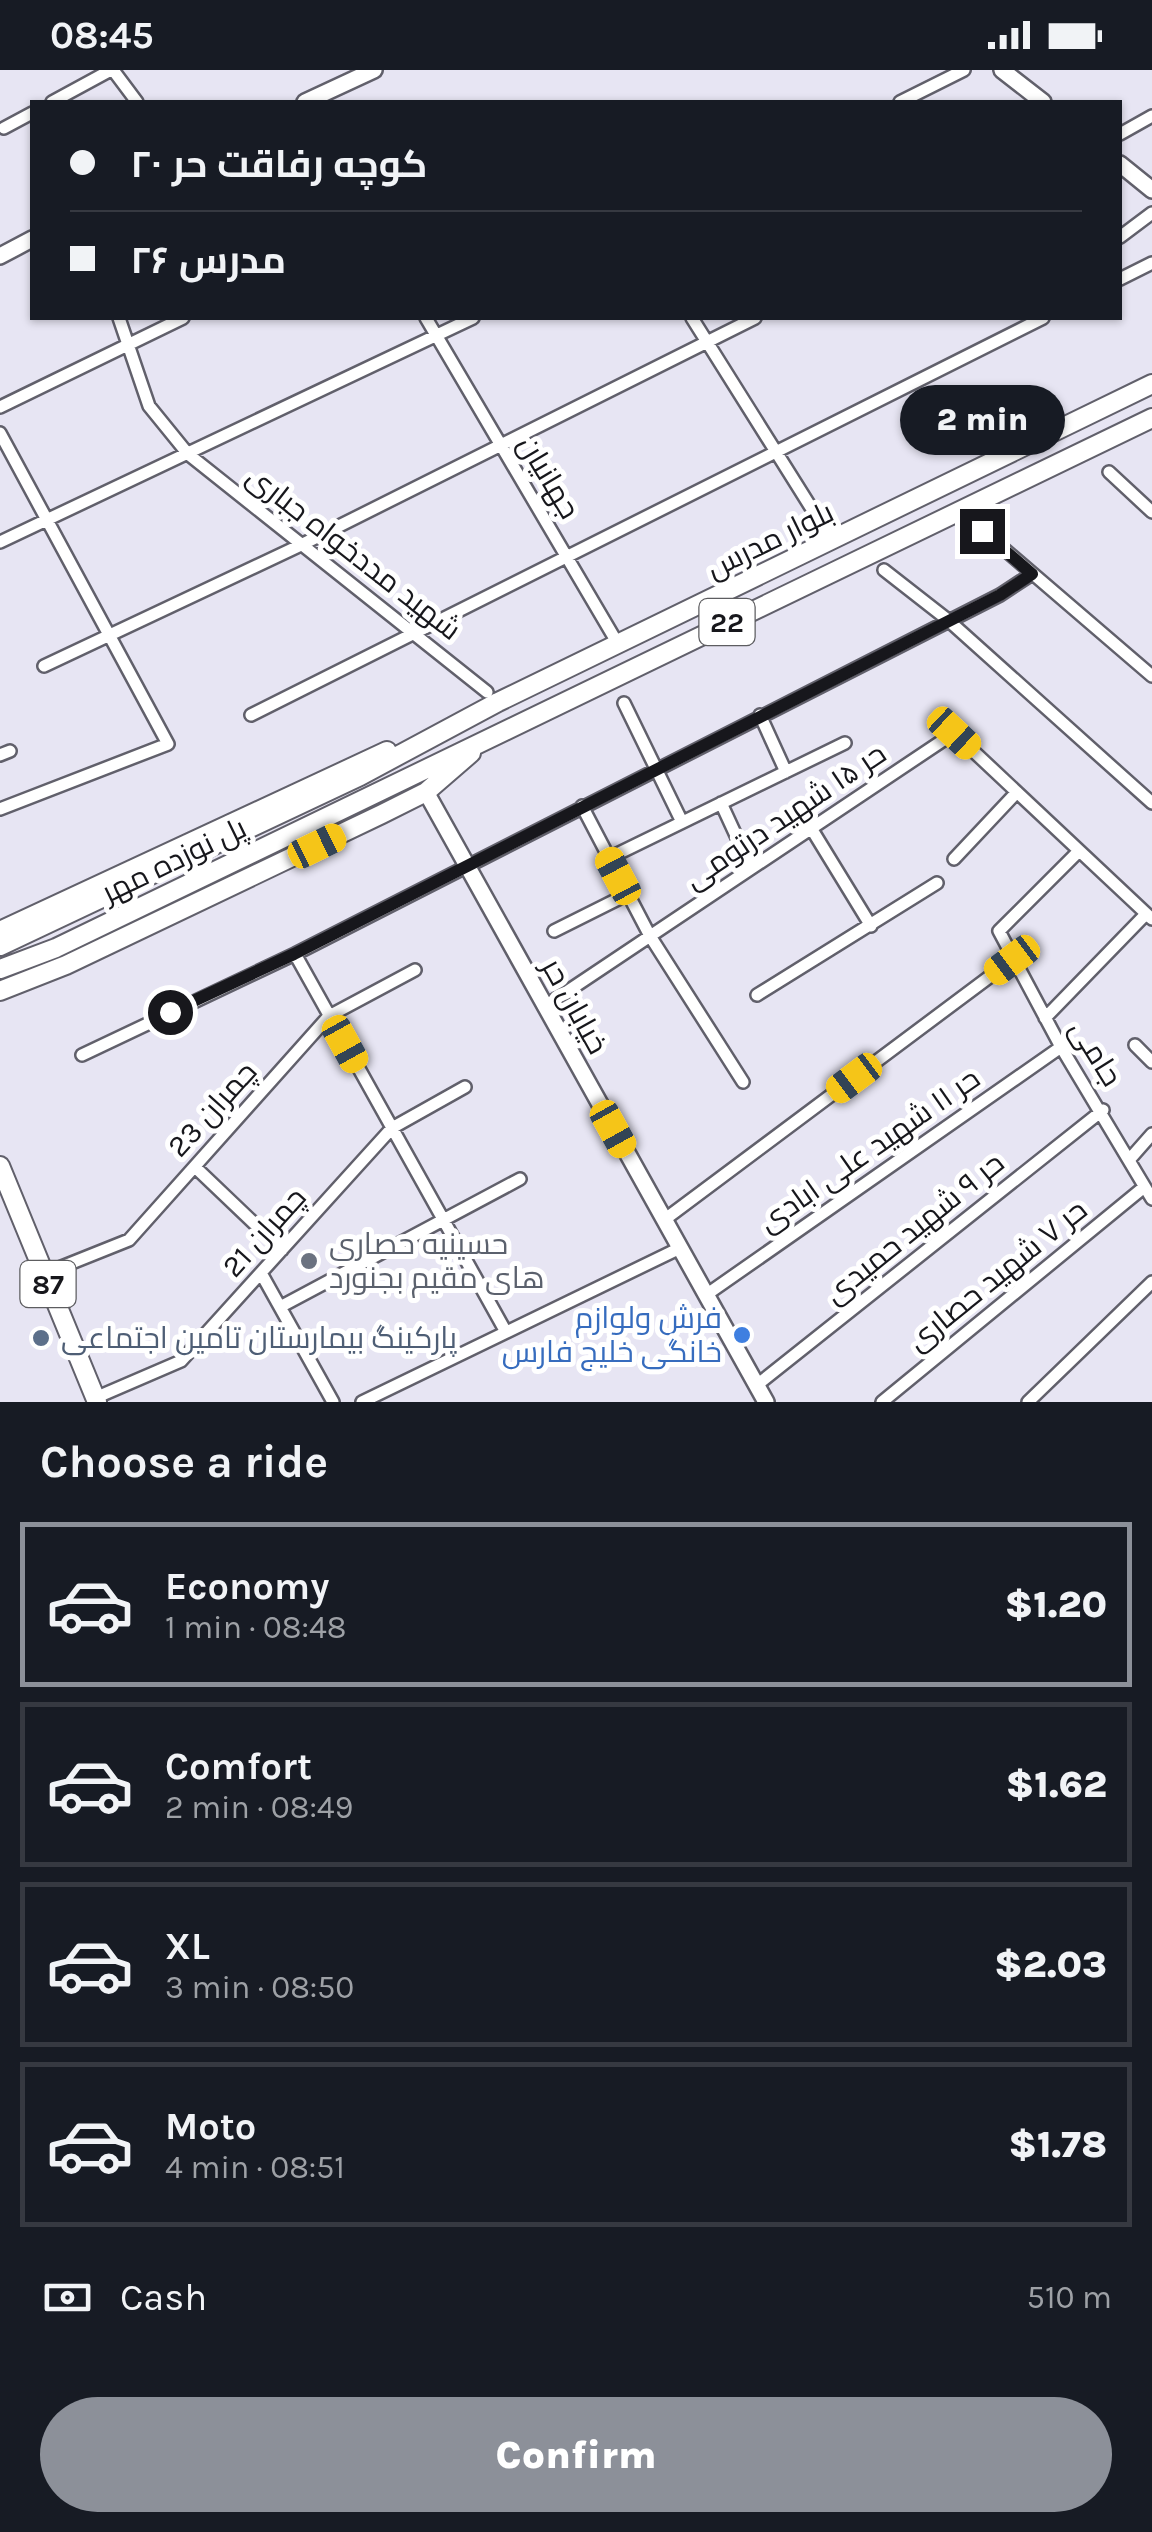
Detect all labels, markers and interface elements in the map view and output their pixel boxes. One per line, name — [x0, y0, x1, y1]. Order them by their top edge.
text: 08:45 — [50, 13, 154, 58]
text: کوچه رفاقت حر ۲۰ — [130, 142, 427, 187]
text: مدرس ۲۶ — [130, 238, 286, 283]
callout: 2 min — [900, 386, 1064, 456]
text: 2 min — [937, 401, 1028, 438]
street label: جهانیان — [510, 429, 588, 525]
street label: شهید مددخواه جباری — [240, 458, 468, 648]
street label: بلوار مدرس — [700, 494, 840, 586]
route end — [960, 509, 1005, 554]
road number: 22 — [700, 599, 754, 645]
car — [922, 702, 986, 764]
street label: حر ۱۵ شهید درتومی — [677, 735, 893, 897]
street label: پل نوزده مهر — [94, 810, 253, 912]
car — [283, 819, 351, 873]
car — [591, 842, 645, 910]
car — [979, 930, 1045, 990]
street label: خیابان حر — [533, 950, 616, 1060]
route start — [148, 990, 193, 1035]
car — [317, 1010, 373, 1078]
street label: جامی — [1062, 1013, 1130, 1093]
car — [821, 1048, 887, 1108]
street label: چمران 23 — [160, 1054, 265, 1165]
street label: حر ۱۱ شهید علی ابادی — [751, 1060, 987, 1240]
car — [585, 1095, 641, 1163]
street label: حر ۹ شهید حمیدی — [817, 1145, 1011, 1311]
street label: چمران 21 — [214, 1180, 314, 1285]
street label: حر ۷ شهید حصاری — [900, 1191, 1094, 1359]
place label: حسینیه حصاری های مقیم بجنورد — [329, 1226, 545, 1298]
marker: حسینیه حصاری های مقیم بجنورد — [298, 1250, 320, 1272]
road number: 87 — [20, 1261, 76, 1307]
place label: فرش و‌لوازم خانگی خلیج فارس — [502, 1300, 722, 1372]
place label: پارکینگ بیمارستان تامین اجتماعی — [61, 1320, 457, 1357]
marker: فرش و‌لوازم خانگی خلیج فارس — [731, 1324, 753, 1346]
marker: پارکینگ بیمارستان تامین اجتماعی — [30, 1327, 52, 1349]
text: Choose a ride — [40, 1436, 328, 1488]
icon: car — [45, 1560, 135, 1650]
text: Economy — [165, 1564, 329, 1609]
text: $1.20 — [1005, 1582, 1107, 1627]
text: 1 min · 08:48 — [165, 1609, 346, 1646]
icon: car — [45, 1740, 135, 1830]
text: Comfort — [165, 1744, 312, 1789]
text: $1.62 — [1006, 1762, 1107, 1807]
text: 2 min · 08:49 — [165, 1789, 353, 1826]
icon: car — [45, 1920, 135, 2010]
text: XL — [165, 1924, 210, 1969]
text: $2.03 — [994, 1942, 1107, 1987]
text: 3 min · 08:50 — [165, 1969, 354, 2006]
icon: car — [45, 2100, 135, 2190]
text: Moto — [165, 2104, 256, 2149]
text: $1.78 — [1008, 2122, 1107, 2167]
text: 4 min · 08:51 — [165, 2149, 345, 2186]
icon: cash — [40, 2270, 95, 2325]
text: Cash — [120, 2275, 207, 2320]
text: 510 m — [1027, 2279, 1112, 2316]
button: Confirm — [40, 2397, 1112, 2512]

